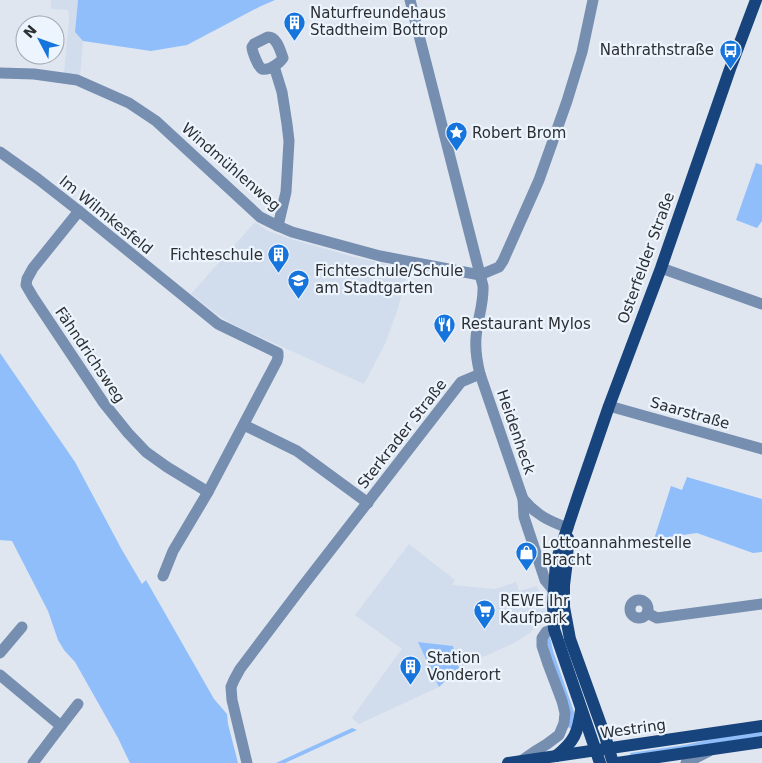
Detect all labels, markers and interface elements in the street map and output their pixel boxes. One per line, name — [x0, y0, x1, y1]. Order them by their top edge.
place label: Naturfreundehaus Stadtheim Bottrop — [310, 4, 448, 39]
building icon: Naturfreundehaus Stadtheim Bottrop — [282, 10, 306, 41]
north arrow — [15, 15, 65, 65]
text: N — [20, 22, 40, 41]
bus stop icon: Nathrathstraße — [718, 38, 742, 69]
place label: Nathrathstraße — [600, 41, 714, 59]
street label: Windmühlenweg — [178, 119, 284, 215]
place icon: Robert Brom — [444, 121, 468, 152]
place label: Robert Brom — [472, 124, 566, 142]
street label: Im Wilmkesfeld — [56, 172, 156, 258]
street label: Osterfelder Straße — [614, 190, 678, 326]
building icon: Fichteschule — [267, 243, 291, 274]
place label: Fichteschule — [170, 246, 263, 264]
place label: Fichteschule/Schule am Stadtgarten — [315, 262, 463, 297]
school or university icon: Fichteschule/Schule am Stadtgarten — [287, 268, 311, 299]
street label: Fähndrichsweg — [51, 304, 129, 406]
restaurant icon: Restaurant Mylos — [433, 312, 457, 343]
place label: Restaurant Mylos — [461, 315, 591, 333]
street label: Sterkrader Straße — [354, 376, 450, 492]
street label: Heidenheck — [493, 387, 539, 477]
street label: Saarstraße — [648, 393, 732, 433]
place label: Lottoannahmestelle Bracht — [542, 534, 691, 569]
shop icon: Lottoannahmestelle Bracht — [514, 540, 538, 571]
place label: REWE Ihr Kaufpark — [500, 592, 570, 627]
supermarket icon: REWE Ihr Kaufpark — [472, 598, 496, 629]
place label: Station Vonderort — [427, 649, 501, 684]
building icon: Station Vonderort — [399, 655, 423, 686]
street label: Westring — [599, 715, 667, 743]

